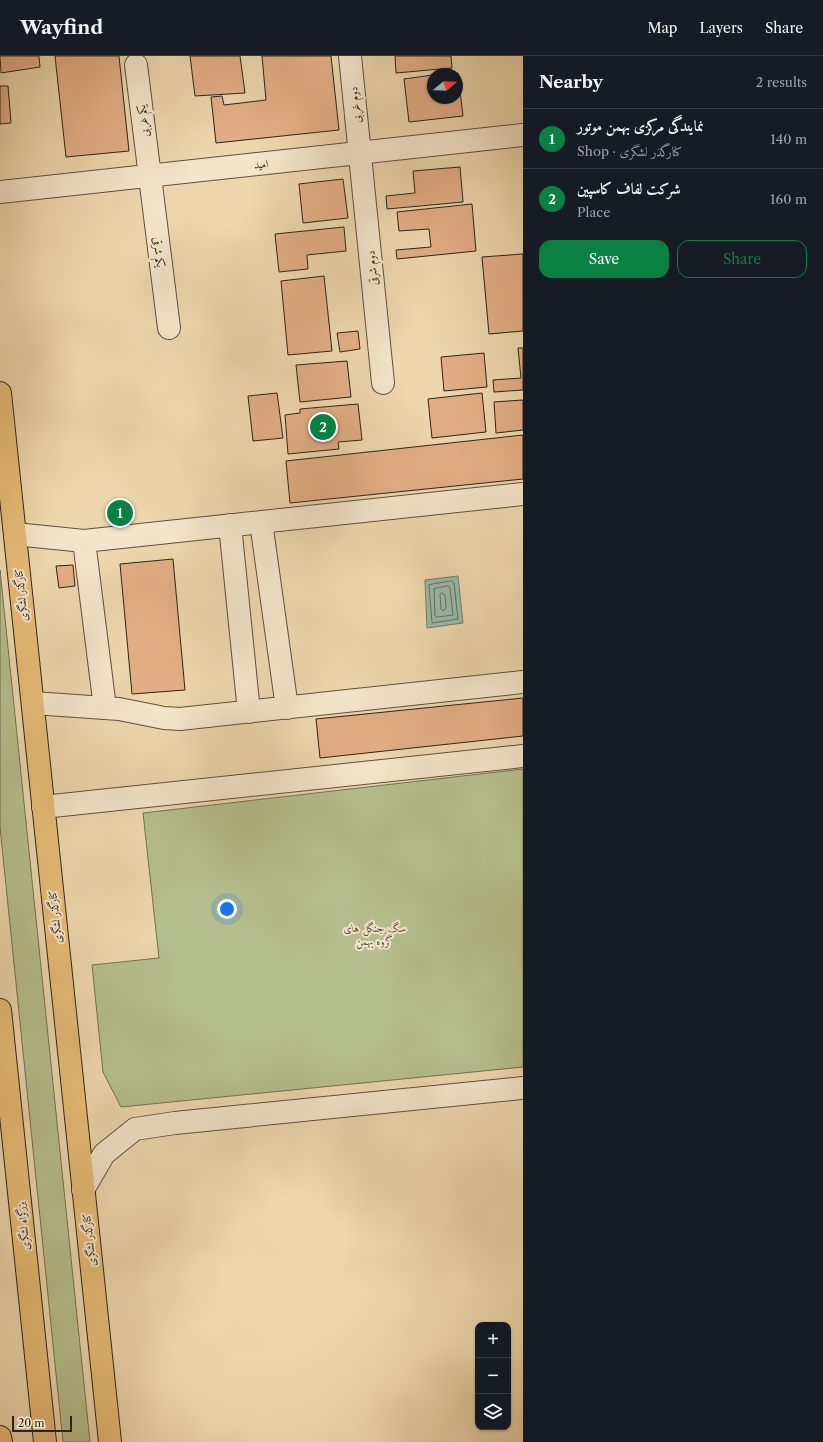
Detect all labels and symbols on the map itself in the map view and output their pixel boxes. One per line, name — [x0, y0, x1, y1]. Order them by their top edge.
north arrow — [427, 68, 463, 104]
street label: دوم غربی — [346, 86, 367, 124]
street label: یکم غربی — [134, 103, 156, 138]
street label: امید — [253, 156, 269, 172]
street label: یکم شرقی — [146, 236, 168, 269]
street label: دوم شرقی — [363, 250, 384, 286]
pin: 2 — [310, 412, 336, 442]
pin: 1 — [107, 498, 133, 528]
street label: کنارگذر لشگری — [10, 568, 31, 622]
street label: کنارگذر لشگری — [44, 890, 65, 944]
your location — [217, 899, 237, 919]
park label: سگ جنگل های گروه بهمن — [343, 921, 407, 950]
street label: بزرگراه لشگری — [13, 1201, 33, 1251]
street label: کنارگذر لشگری — [78, 1213, 99, 1267]
scale bar — [12, 1414, 72, 1433]

